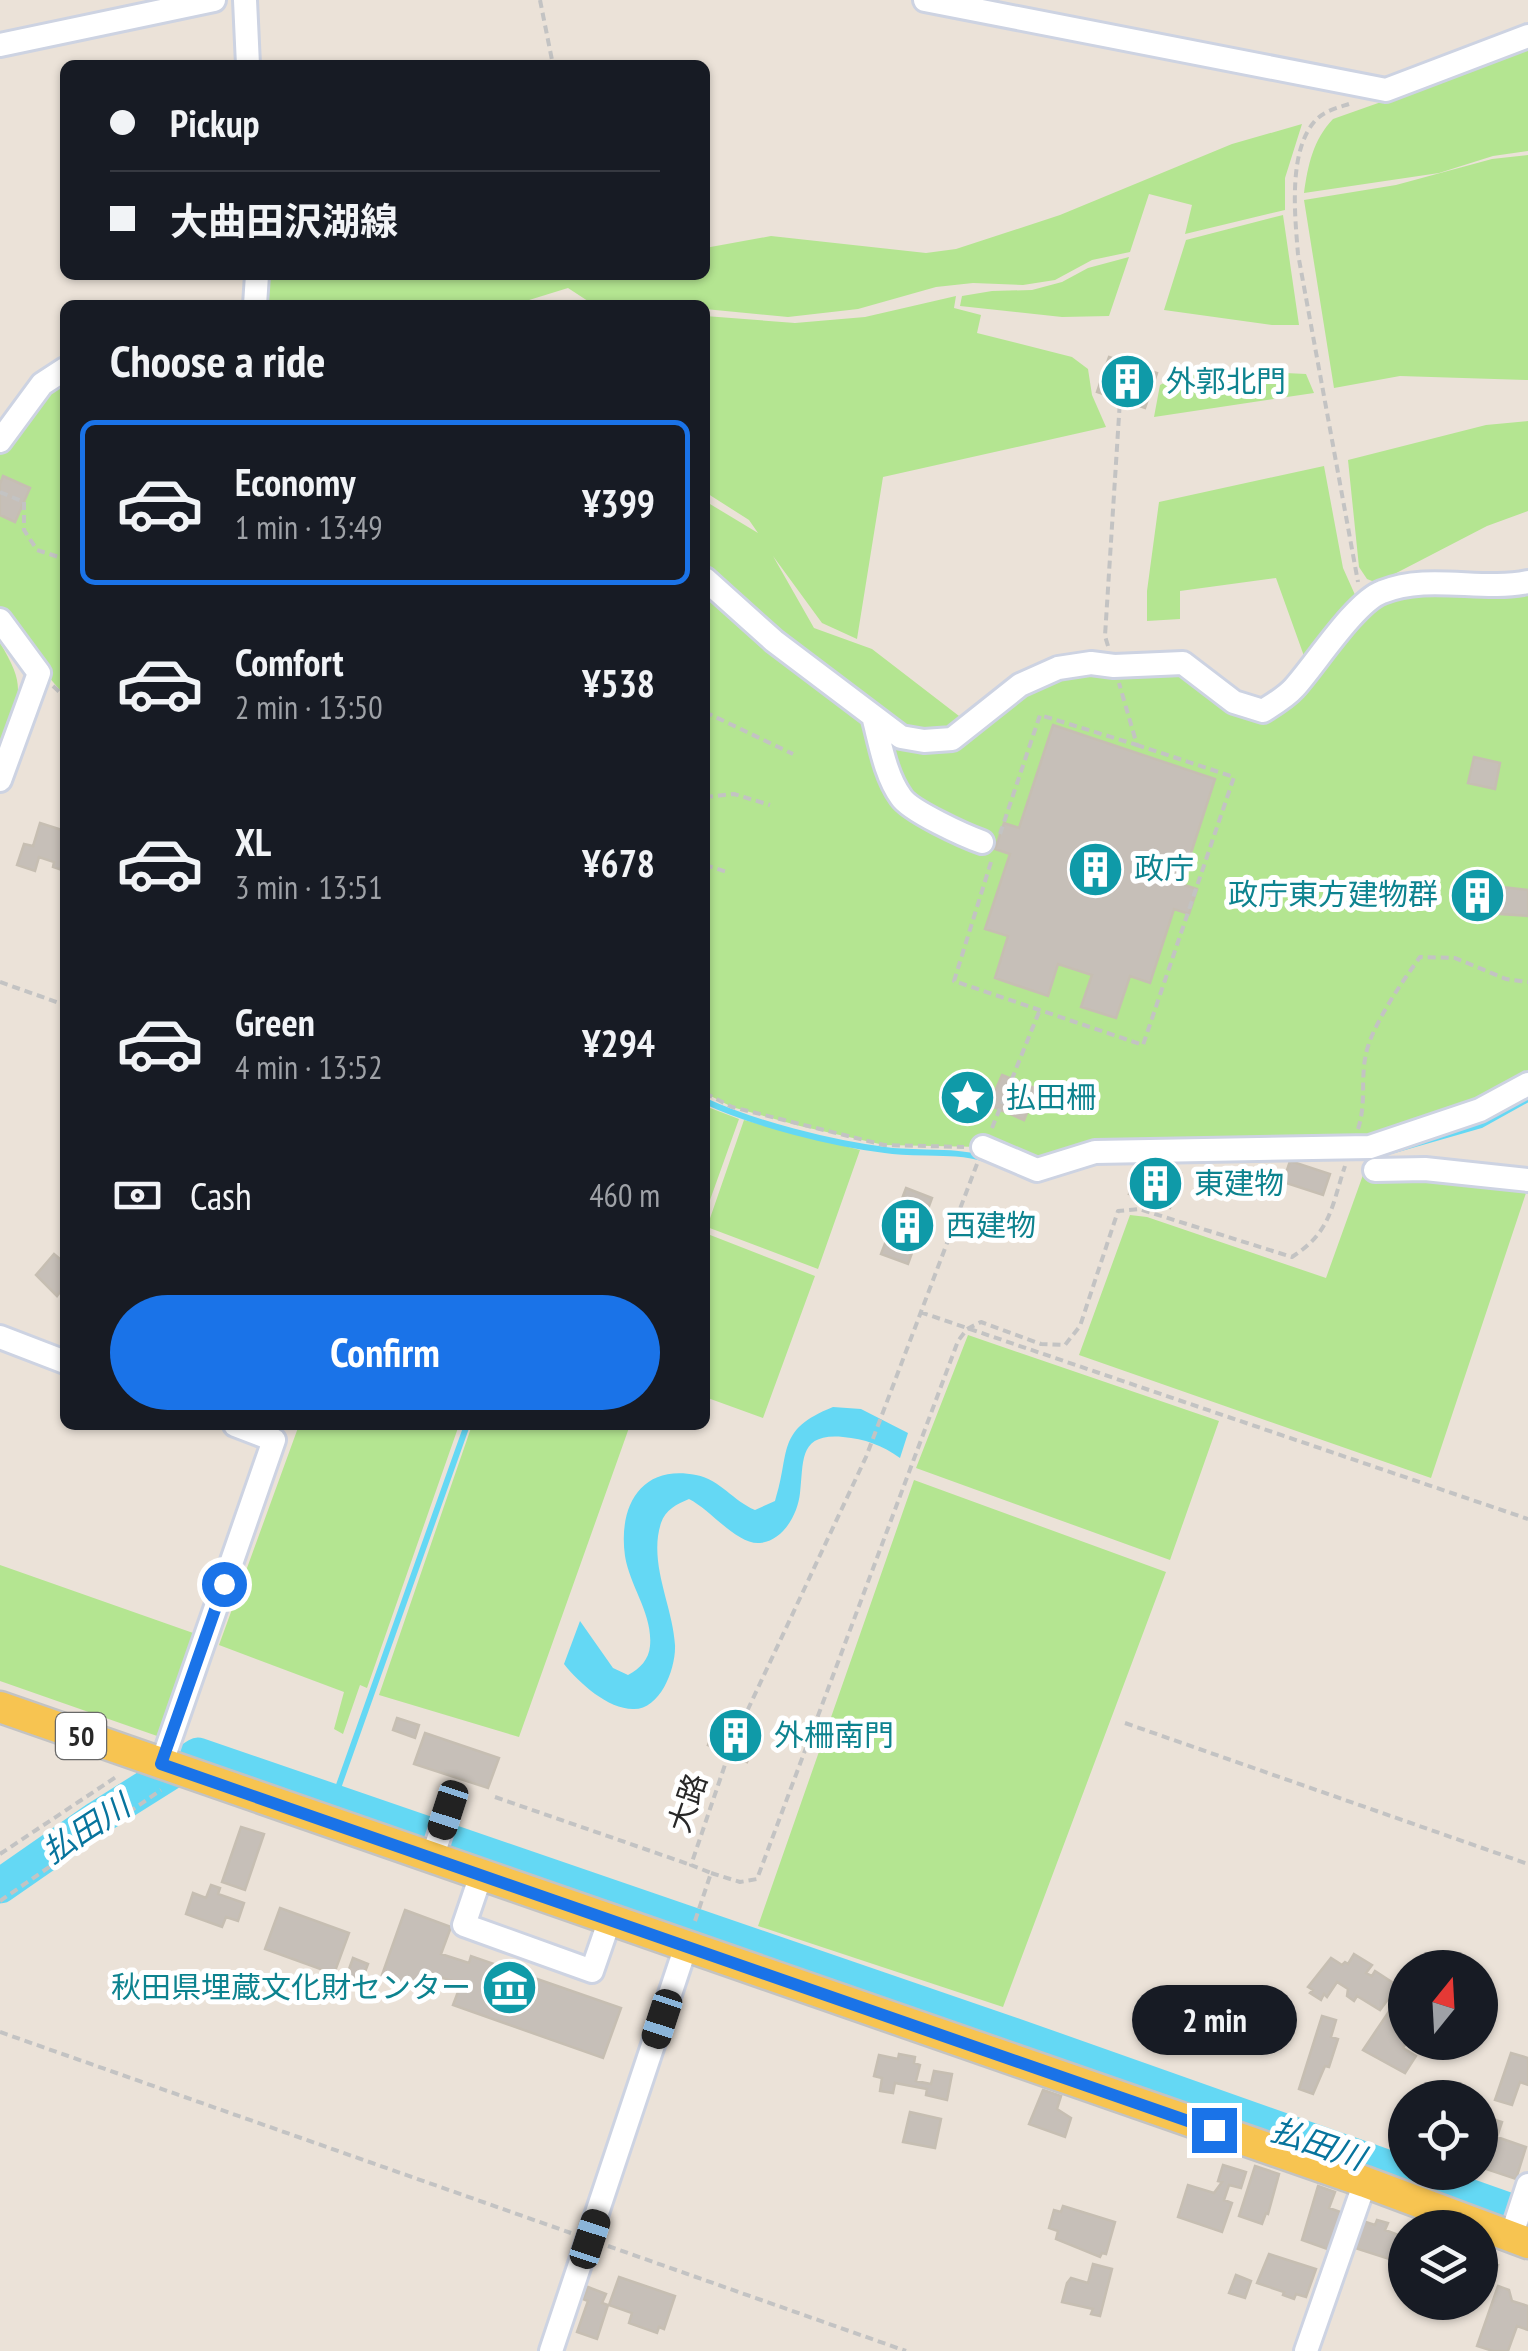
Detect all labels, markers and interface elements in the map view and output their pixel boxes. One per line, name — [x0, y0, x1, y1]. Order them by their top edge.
text: Pickup — [170, 98, 260, 147]
text: 大曲田沢湖線 — [170, 196, 398, 245]
text: Choose a ride — [110, 331, 325, 389]
building icon: 外郭北門 — [1097, 352, 1157, 412]
place label: 外郭北門 — [1166, 361, 1286, 400]
text: Economy — [235, 457, 355, 506]
icon: car — [115, 458, 205, 548]
text: ¥399 — [582, 478, 655, 527]
text: 1 min · 13:49 — [235, 506, 383, 548]
text: Comfort — [235, 637, 344, 686]
icon: car — [115, 638, 205, 728]
text: ¥538 — [582, 658, 655, 707]
text: 2 min · 13:50 — [235, 686, 383, 728]
text: XL — [235, 817, 271, 866]
icon: car — [115, 818, 205, 908]
text: ¥678 — [582, 838, 655, 887]
building icon: 政庁 — [1065, 839, 1125, 899]
place label: 政庁 — [1134, 848, 1194, 887]
building icon: 政庁東方建物群 — [1447, 865, 1507, 925]
text: 3 min · 13:51 — [235, 866, 383, 908]
place label: 政庁東方建物群 — [1228, 874, 1438, 913]
text: Green — [235, 997, 315, 1046]
icon: car — [115, 998, 205, 1088]
text: ¥294 — [582, 1018, 655, 1067]
text: 4 min · 13:52 — [235, 1046, 383, 1088]
place icon: 払田柵 — [937, 1068, 997, 1128]
place label: 払田柵 — [1006, 1077, 1096, 1116]
building icon: 東建物 — [1125, 1154, 1185, 1214]
place label: 東建物 — [1194, 1163, 1284, 1202]
icon: cash — [110, 1168, 165, 1223]
text: Cash — [190, 1171, 252, 1220]
text: 460 m — [589, 1174, 660, 1216]
building icon: 西建物 — [877, 1196, 937, 1256]
place label: 西建物 — [946, 1205, 1036, 1244]
button: Confirm — [110, 1295, 660, 1410]
route start — [202, 1562, 247, 1607]
building icon: 外柵南門 — [705, 1706, 765, 1766]
road number: 50 — [56, 1713, 106, 1759]
place label: 外柵南門 — [774, 1715, 894, 1754]
street label: 大路 — [658, 1768, 715, 1837]
car — [424, 1777, 472, 1843]
water label: 払田川 — [34, 1783, 140, 1872]
north arrow — [1388, 1950, 1498, 2060]
map controls — [1388, 1950, 1498, 2320]
museum icon: 秋田県埋蔵文化財センター — [480, 1958, 540, 2018]
place label: 秋田県埋蔵文化財センター — [111, 1967, 471, 2006]
callout: 2 min — [1132, 1985, 1296, 2055]
car — [638, 1986, 686, 2052]
text: 2 min — [1182, 1999, 1247, 2041]
button: locate — [1388, 2080, 1498, 2190]
route end — [1192, 2108, 1237, 2153]
water label: 払田川 — [1266, 2108, 1373, 2180]
car — [566, 2206, 614, 2272]
button: layers — [1388, 2210, 1498, 2320]

